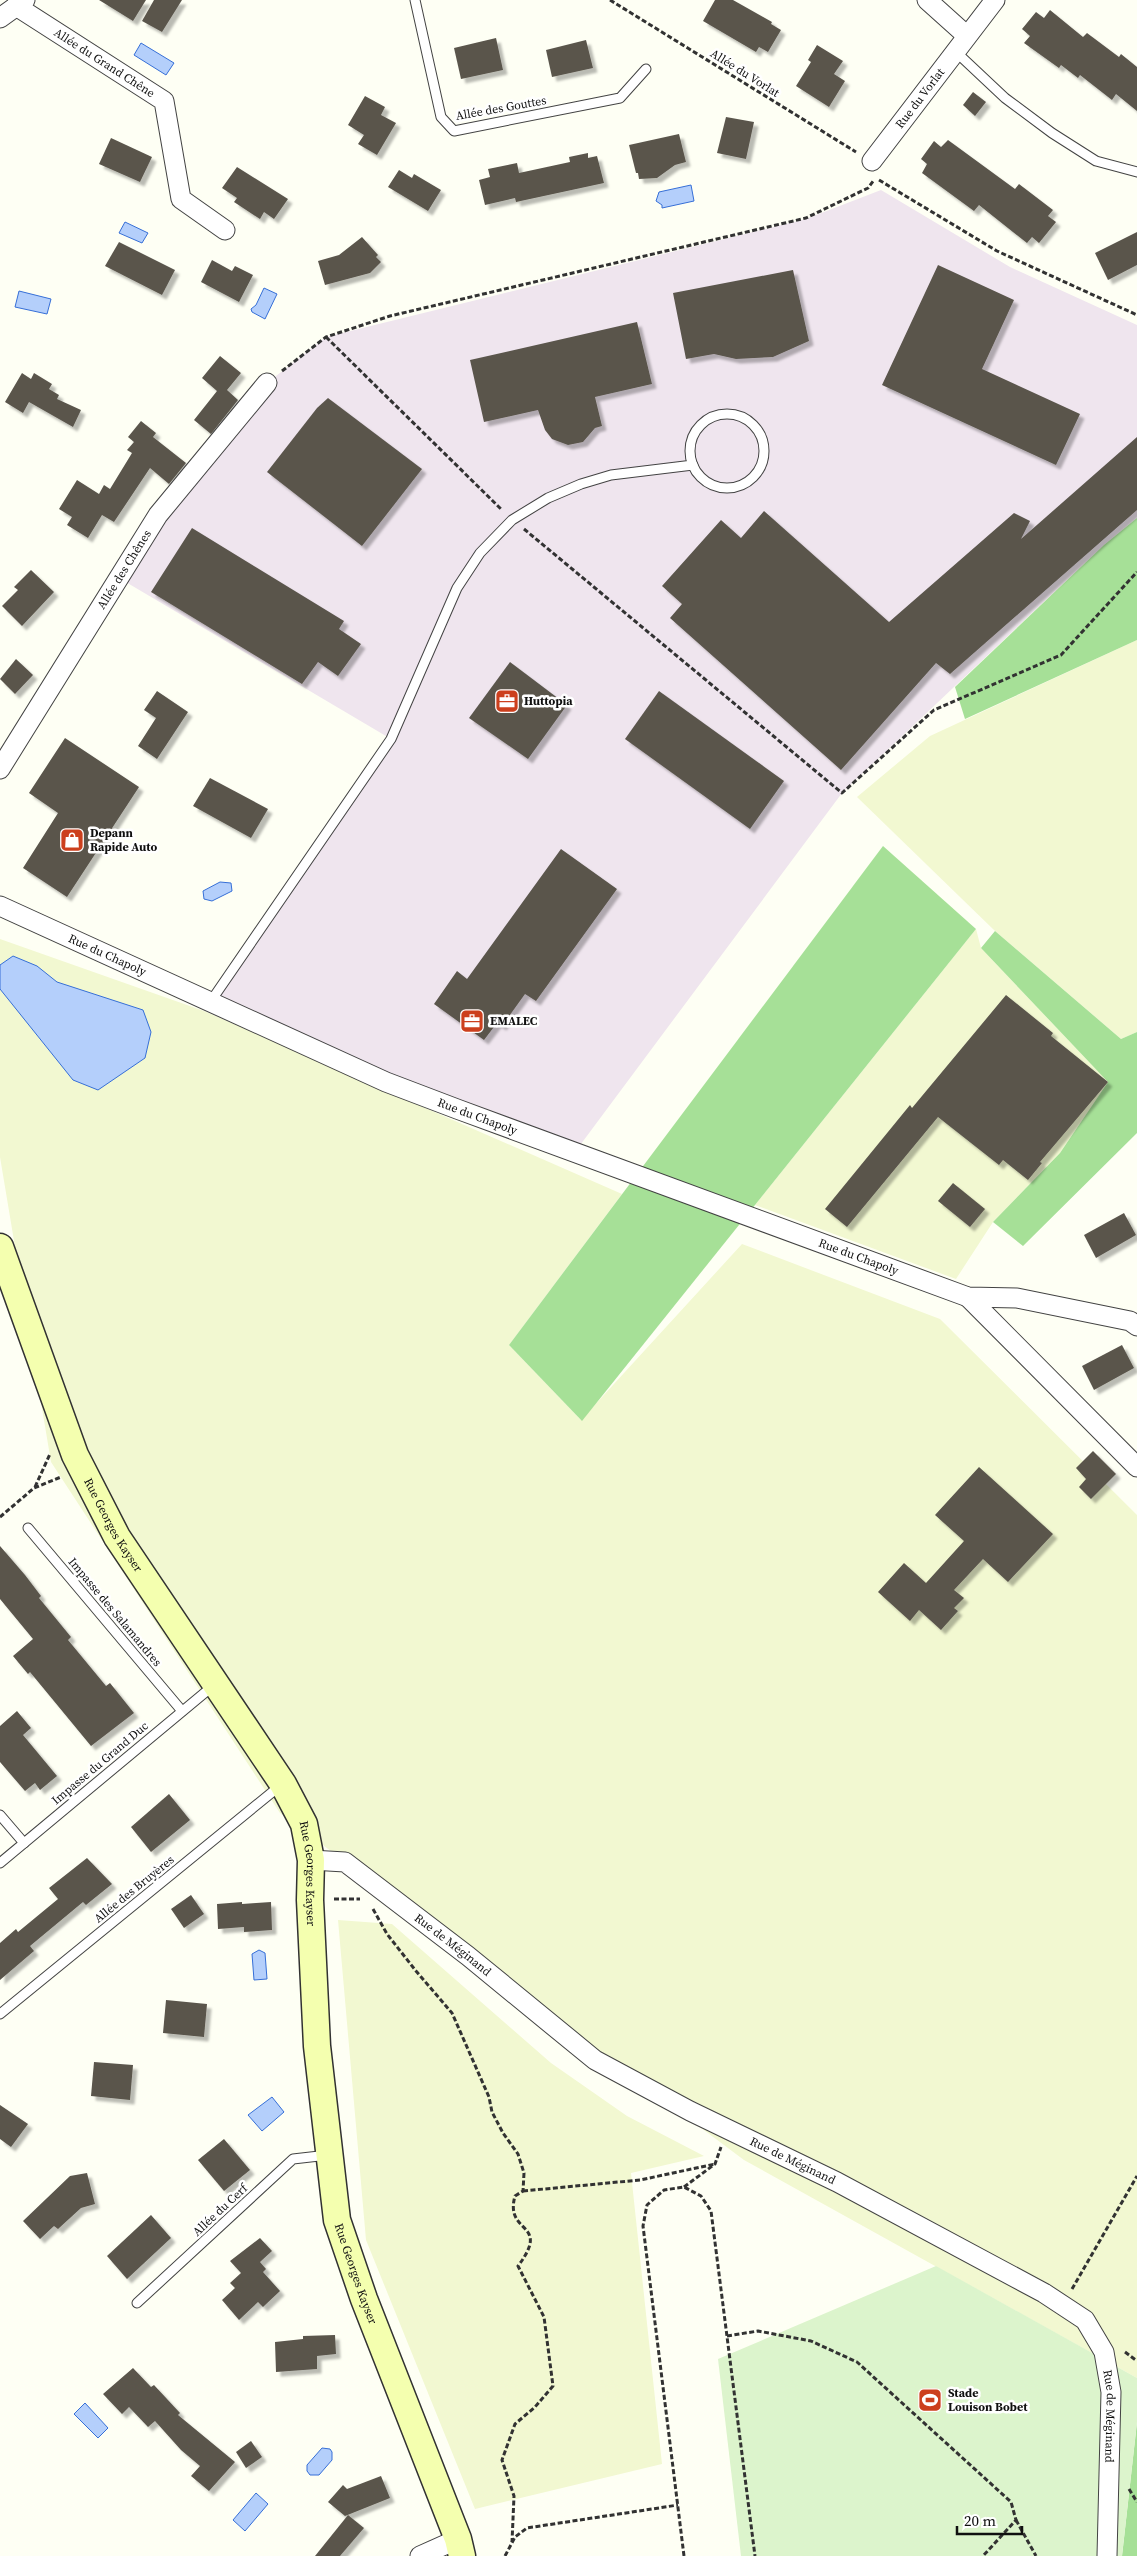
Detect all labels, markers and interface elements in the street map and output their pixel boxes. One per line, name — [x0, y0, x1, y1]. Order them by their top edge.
street label: Allée du Grand Chêne — [51, 24, 158, 101]
street label: Allée du Vorlat — [707, 45, 783, 101]
street label: Rue du Vorlat — [892, 65, 948, 132]
street label: Allée des Gouttes — [454, 92, 548, 124]
street label: Allée des Chênes — [93, 527, 155, 612]
office icon: Huttopia — [494, 688, 520, 714]
place label: Huttopia — [524, 693, 573, 709]
place label: Depann Rapide Auto — [90, 825, 158, 855]
shop icon: Depann Rapide Auto — [59, 827, 85, 853]
street label: Rue du Chapoly — [66, 930, 150, 980]
office icon: EMALEC — [459, 1008, 485, 1034]
place label: EMALEC — [490, 1013, 538, 1029]
street label: Rue du Chapoly — [435, 1094, 520, 1139]
street label: Rue du Chapoly — [816, 1235, 901, 1279]
street label: Rue Georges Kayser — [80, 1475, 146, 1575]
street label: Impasse des Salamandres — [65, 1554, 165, 1670]
street label: Impasse du Grand Duc — [48, 1718, 152, 1808]
street label: Rue Georges Kayser — [296, 1820, 319, 1927]
street label: Allée des Bruyères — [91, 1852, 177, 1926]
street label: Rue de Méginand — [411, 1910, 495, 1980]
street label: Rue de Méginand — [747, 2133, 838, 2188]
street label: Allée du Cerf — [189, 2179, 252, 2240]
street label: Rue Georges Kayser — [331, 2221, 381, 2327]
street label: Rue de Méginand — [1099, 2368, 1119, 2463]
place label: Stade Louison Bobet — [948, 2385, 1028, 2415]
sports icon: Stade Louison Bobet — [917, 2387, 943, 2413]
scale bar — [957, 2504, 1022, 2536]
text: 20 m — [964, 2510, 996, 2531]

